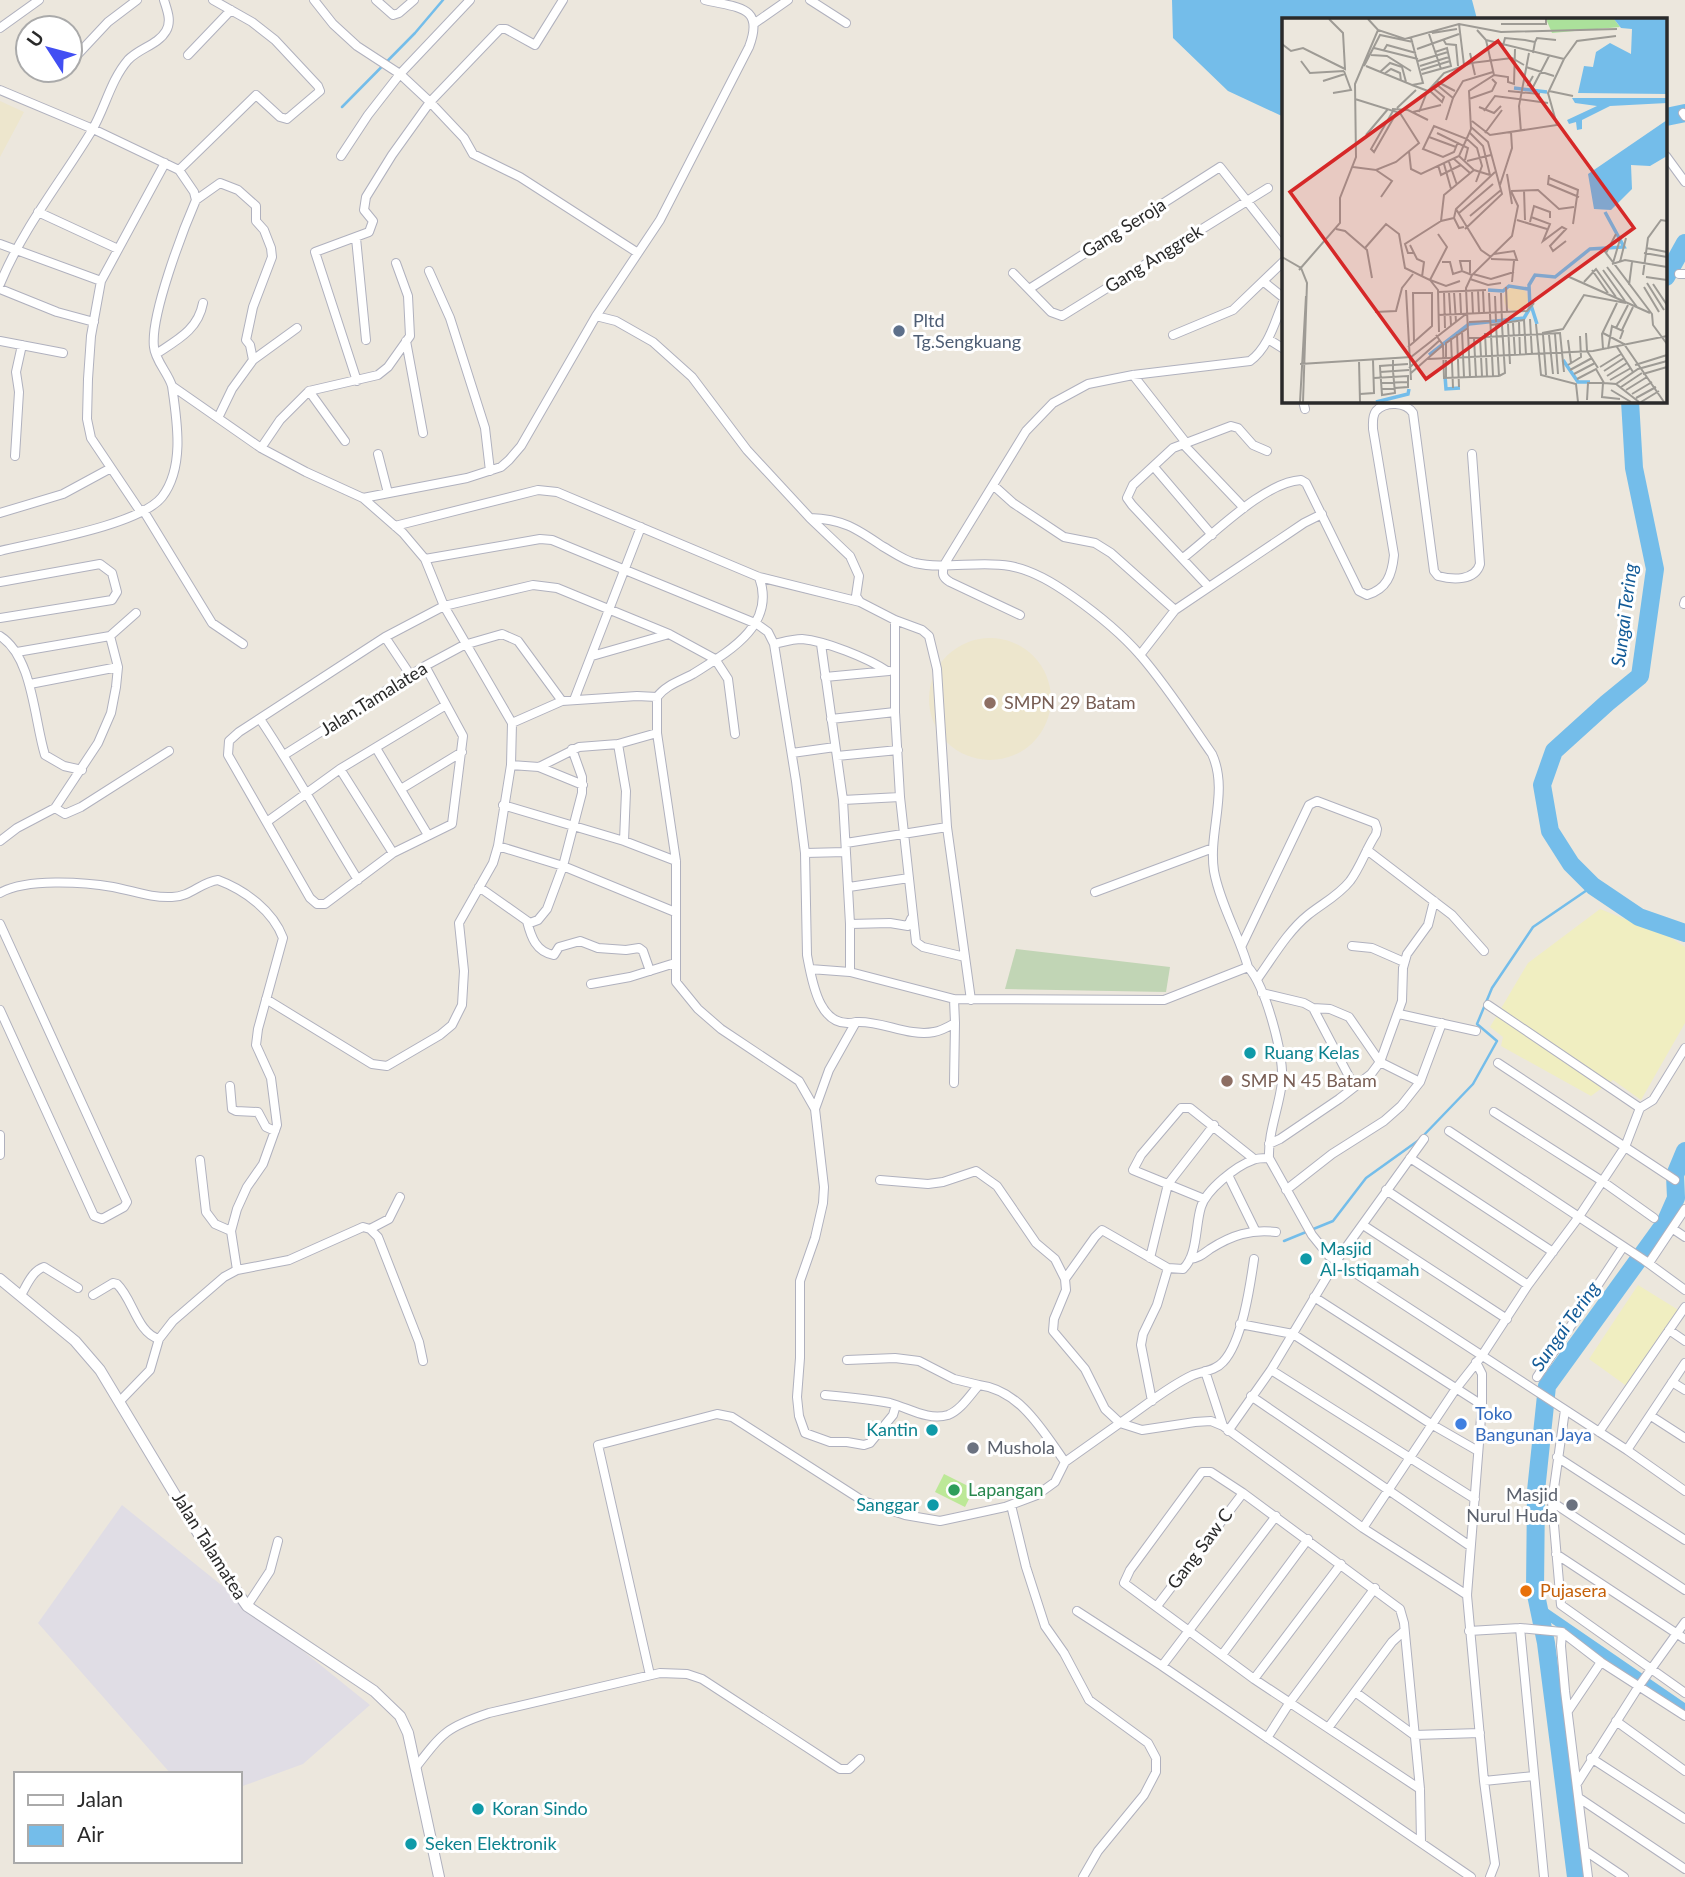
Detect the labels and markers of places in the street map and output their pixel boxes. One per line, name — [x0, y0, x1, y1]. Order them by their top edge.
place label: Pltd Tg.Sengkuang — [913, 309, 1021, 352]
marker: Pltd Tg.Sengkuang — [891, 323, 907, 339]
place label: SMPN 29 Batam — [1004, 691, 1136, 713]
marker: SMPN 29 Batam — [982, 695, 998, 711]
place label: Ruang Kelas — [1264, 1041, 1360, 1063]
marker: Ruang Kelas — [1242, 1045, 1258, 1061]
place label: SMP N 45 Batam — [1241, 1069, 1377, 1091]
marker: SMP N 45 Batam — [1219, 1073, 1235, 1089]
place label: Masjid Al-Istiqamah — [1320, 1237, 1420, 1280]
marker: Masjid Al-Istiqamah — [1298, 1251, 1314, 1267]
place label: Toko Bangunan Jaya — [1475, 1402, 1592, 1445]
marker: Toko Bangunan Jaya — [1453, 1416, 1469, 1432]
place label: Kantin — [866, 1418, 918, 1440]
marker: Kantin — [924, 1422, 940, 1438]
place label: Mushola — [987, 1436, 1055, 1458]
marker: Mushola — [965, 1440, 981, 1456]
place label: Lapangan — [968, 1478, 1044, 1500]
marker: Lapangan — [946, 1482, 962, 1498]
place label: Masjid Nurul Huda — [1466, 1483, 1558, 1526]
place label: Sanggar — [856, 1493, 919, 1515]
marker: Sanggar — [925, 1497, 941, 1513]
marker: Masjid Nurul Huda — [1564, 1497, 1580, 1513]
place label: Pujasera — [1540, 1579, 1607, 1601]
marker: Pujasera — [1518, 1583, 1534, 1599]
place label: Koran Sindo — [492, 1797, 588, 1819]
marker: Koran Sindo — [470, 1801, 486, 1817]
place label: Seken Elektronik — [425, 1832, 557, 1854]
marker: Seken Elektronik — [403, 1836, 419, 1852]

